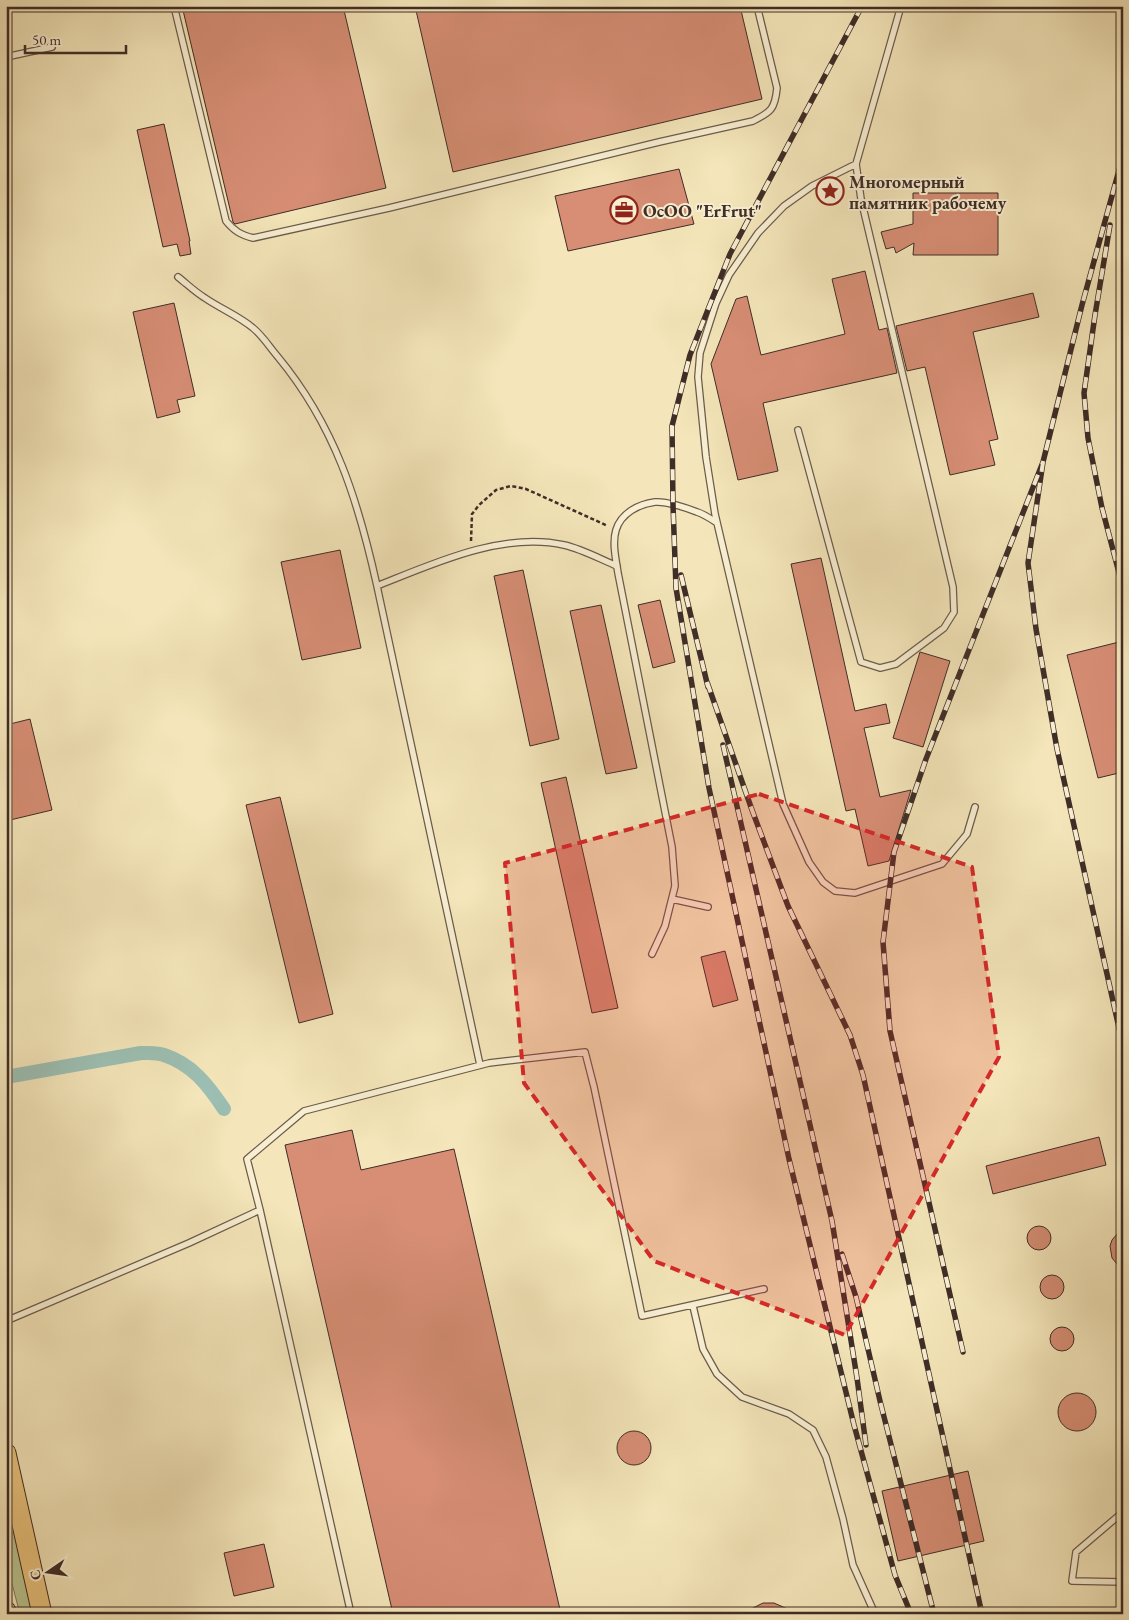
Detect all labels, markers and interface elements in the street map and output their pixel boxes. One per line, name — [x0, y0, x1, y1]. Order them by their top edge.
scale bar — [25, 22, 126, 54]
text: 50 m — [32, 30, 61, 49]
place label: Многомерный памятник рабочему — [849, 170, 1007, 214]
place icon: Многомерный памятник рабочему — [815, 176, 845, 206]
office icon: ОсОО "ErFrut" — [609, 195, 639, 225]
place label: ОсОО "ErFrut" — [643, 199, 762, 222]
north arrow — [22, 1548, 72, 1598]
text: С — [25, 1568, 45, 1582]

